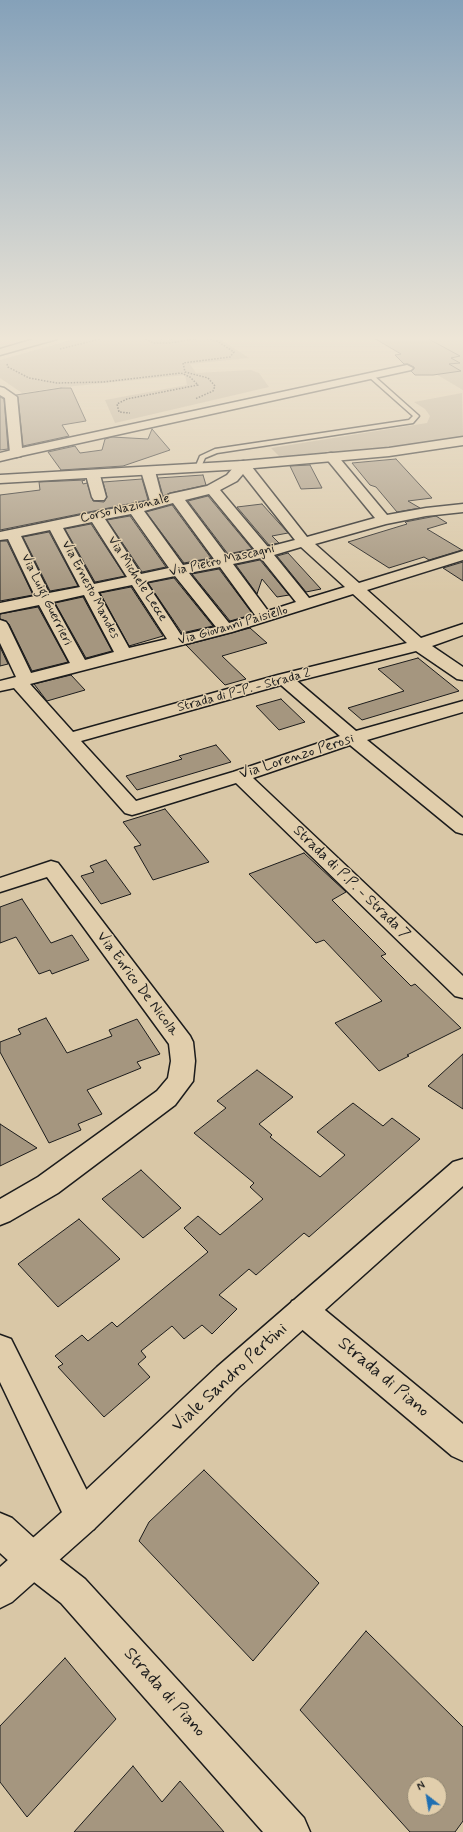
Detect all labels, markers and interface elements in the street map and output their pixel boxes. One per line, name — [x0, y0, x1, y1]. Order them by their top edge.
street label: Corso Nazionale — [79, 491, 171, 527]
street label: Via Michele Lecce — [104, 533, 170, 625]
street label: Via Ernesto Mandes — [58, 538, 122, 642]
street label: Via Pietro Mascagni — [168, 541, 276, 581]
street label: Via Luigi Guerrieri — [17, 552, 75, 648]
street label: Via Giovanni Paisiello — [176, 603, 290, 649]
street label: Strada di P-P. - Strada 2 — [176, 666, 312, 716]
street label: Via Lorenzo Perosi — [237, 730, 357, 784]
street label: Strada di P.P. - Strada 7 — [289, 822, 413, 944]
street label: Via Enrico De Nicola — [92, 928, 182, 1040]
street label: Viale Sandro Pertini — [168, 1319, 292, 1437]
street label: Strada di Piano — [333, 1333, 433, 1423]
street label: Strada di Piano — [118, 1644, 210, 1742]
north arrow — [407, 1776, 447, 1816]
text: N — [415, 1779, 428, 1794]

